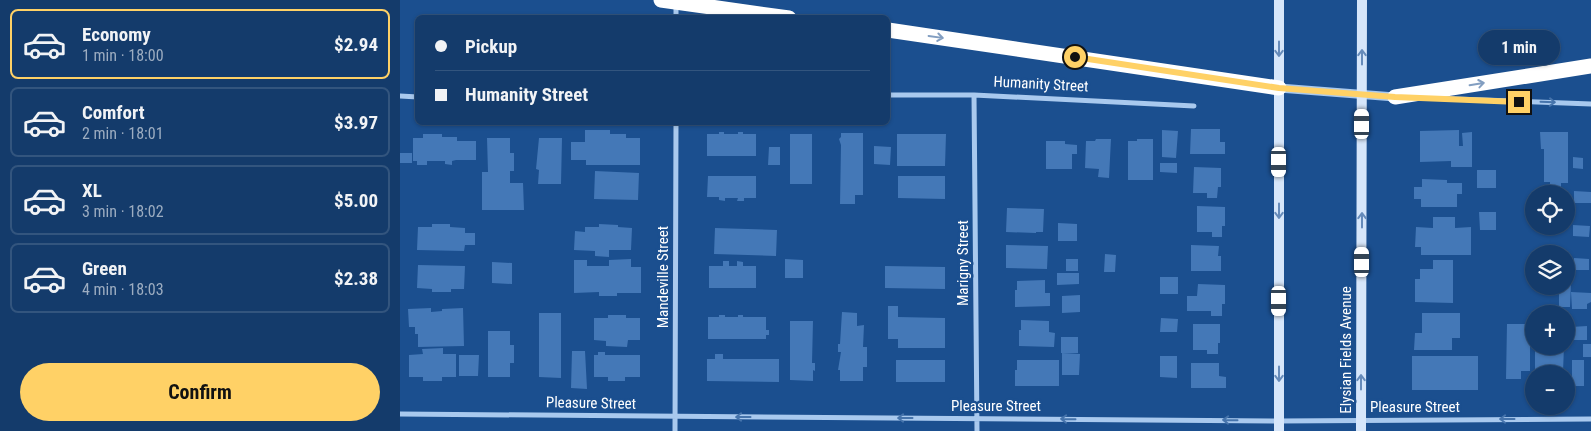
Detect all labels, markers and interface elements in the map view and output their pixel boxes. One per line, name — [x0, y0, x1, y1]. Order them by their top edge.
icon: car — [22, 22, 67, 67]
text: Economy — [82, 23, 151, 46]
callout: 1 min — [1478, 29, 1560, 64]
one-way arrow — [927, 32, 943, 42]
text: $2.94 — [334, 33, 378, 56]
text: Pickup — [465, 35, 517, 58]
text: 1 min — [1501, 38, 1537, 57]
one-way arrow — [1274, 40, 1284, 56]
text: 1 min · 18:00 — [82, 46, 164, 65]
route start — [1064, 46, 1086, 68]
one-way arrow — [1357, 50, 1367, 66]
street label: Humanity Street — [993, 73, 1089, 95]
one-way arrow — [1469, 79, 1485, 89]
text: Humanity Street — [465, 83, 588, 106]
route end — [1508, 91, 1530, 113]
one-way arrow — [1540, 98, 1556, 107]
icon: car — [22, 100, 67, 145]
text: Comfort — [82, 101, 145, 124]
car — [1354, 109, 1369, 139]
text: $3.97 — [334, 111, 378, 134]
text: 2 min · 18:01 — [82, 124, 164, 143]
car — [1271, 147, 1286, 177]
icon: car — [22, 178, 67, 223]
text: XL — [82, 179, 102, 202]
map controls — [1525, 185, 1575, 415]
button: locate — [1525, 185, 1575, 235]
text: $5.00 — [334, 189, 378, 212]
text: 3 min · 18:02 — [82, 202, 164, 221]
one-way arrow — [1274, 202, 1284, 219]
one-way arrow — [1357, 212, 1366, 228]
street label: Marigny Street — [954, 220, 972, 306]
street label: Mandeville Street — [654, 226, 672, 328]
button: layers — [1525, 245, 1575, 295]
car — [1354, 247, 1369, 277]
icon: car — [22, 256, 67, 301]
text: Green — [82, 257, 127, 280]
text: $2.38 — [334, 267, 378, 290]
text: 4 min · 18:03 — [82, 280, 164, 299]
car — [1271, 286, 1286, 316]
street label: Elysian Fields Avenue — [1337, 286, 1355, 414]
button: + — [1525, 305, 1575, 355]
button: Confirm — [20, 363, 380, 421]
one-way arrow — [1274, 365, 1284, 381]
button: − — [1525, 365, 1575, 415]
one-way arrow — [1356, 375, 1366, 391]
street label: Pleasure Street — [546, 393, 636, 413]
street label: Pleasure Street — [951, 397, 1041, 415]
street label: Pleasure Street — [1370, 398, 1460, 416]
one-way arrow — [735, 412, 752, 422]
one-way arrow — [898, 413, 914, 423]
one-way arrow — [1060, 414, 1076, 424]
one-way arrow — [1500, 414, 1516, 424]
one-way arrow — [1223, 415, 1239, 425]

